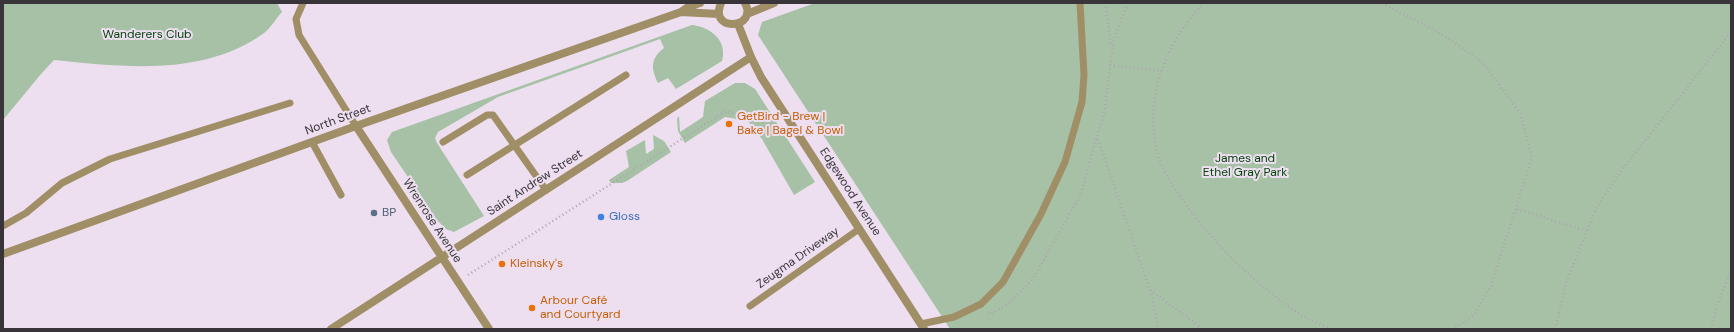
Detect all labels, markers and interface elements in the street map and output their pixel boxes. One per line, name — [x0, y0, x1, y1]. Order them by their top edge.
park label: Wanderers Club — [102, 28, 192, 42]
street label: North Street — [303, 101, 373, 139]
place label: GetBird - Brew | Bake | Bagel & Bowl — [737, 110, 843, 138]
marker: GetBird - Brew | Bake | Bagel & Bowl — [724, 119, 734, 129]
street label: Edgewood Avenue — [816, 145, 884, 239]
street label: Saint Andrew Street — [485, 147, 585, 219]
park label: James and Ethel Gray Park — [1203, 152, 1287, 180]
street label: Wrenrose Avenue — [399, 176, 465, 266]
place label: BP — [382, 206, 396, 220]
marker: BP — [369, 208, 379, 218]
place label: Gloss — [609, 210, 640, 224]
marker: Gloss — [596, 212, 606, 222]
street label: Zeugma Driveway — [754, 224, 842, 292]
place label: Kleinsky's — [510, 257, 563, 271]
marker: Kleinsky's — [497, 259, 507, 269]
place label: Arbour Café and Courtyard — [540, 294, 620, 322]
marker: Arbour Café and Courtyard — [527, 303, 537, 313]

